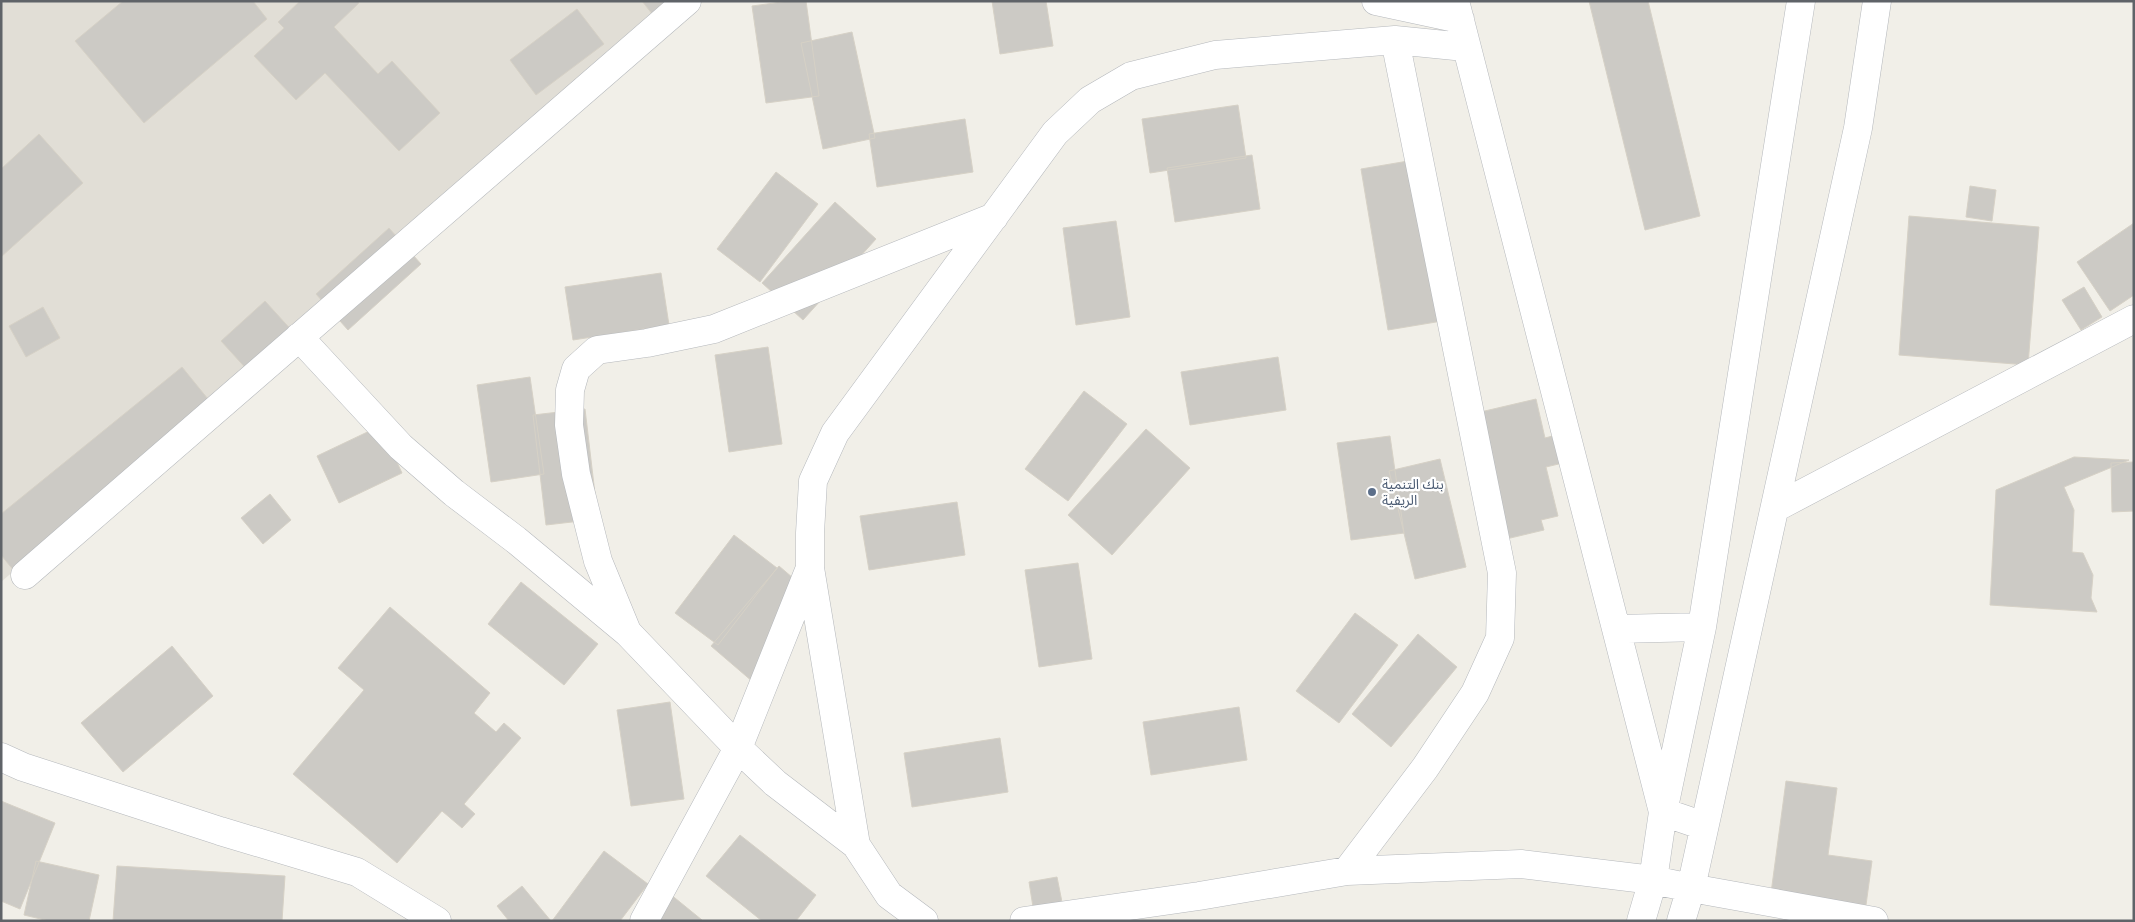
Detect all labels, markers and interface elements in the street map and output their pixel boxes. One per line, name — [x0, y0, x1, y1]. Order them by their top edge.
place label: بنك التنمية الريفية — [1382, 477, 1444, 510]
marker: بنك التنمية الريفية — [1366, 486, 1378, 498]

